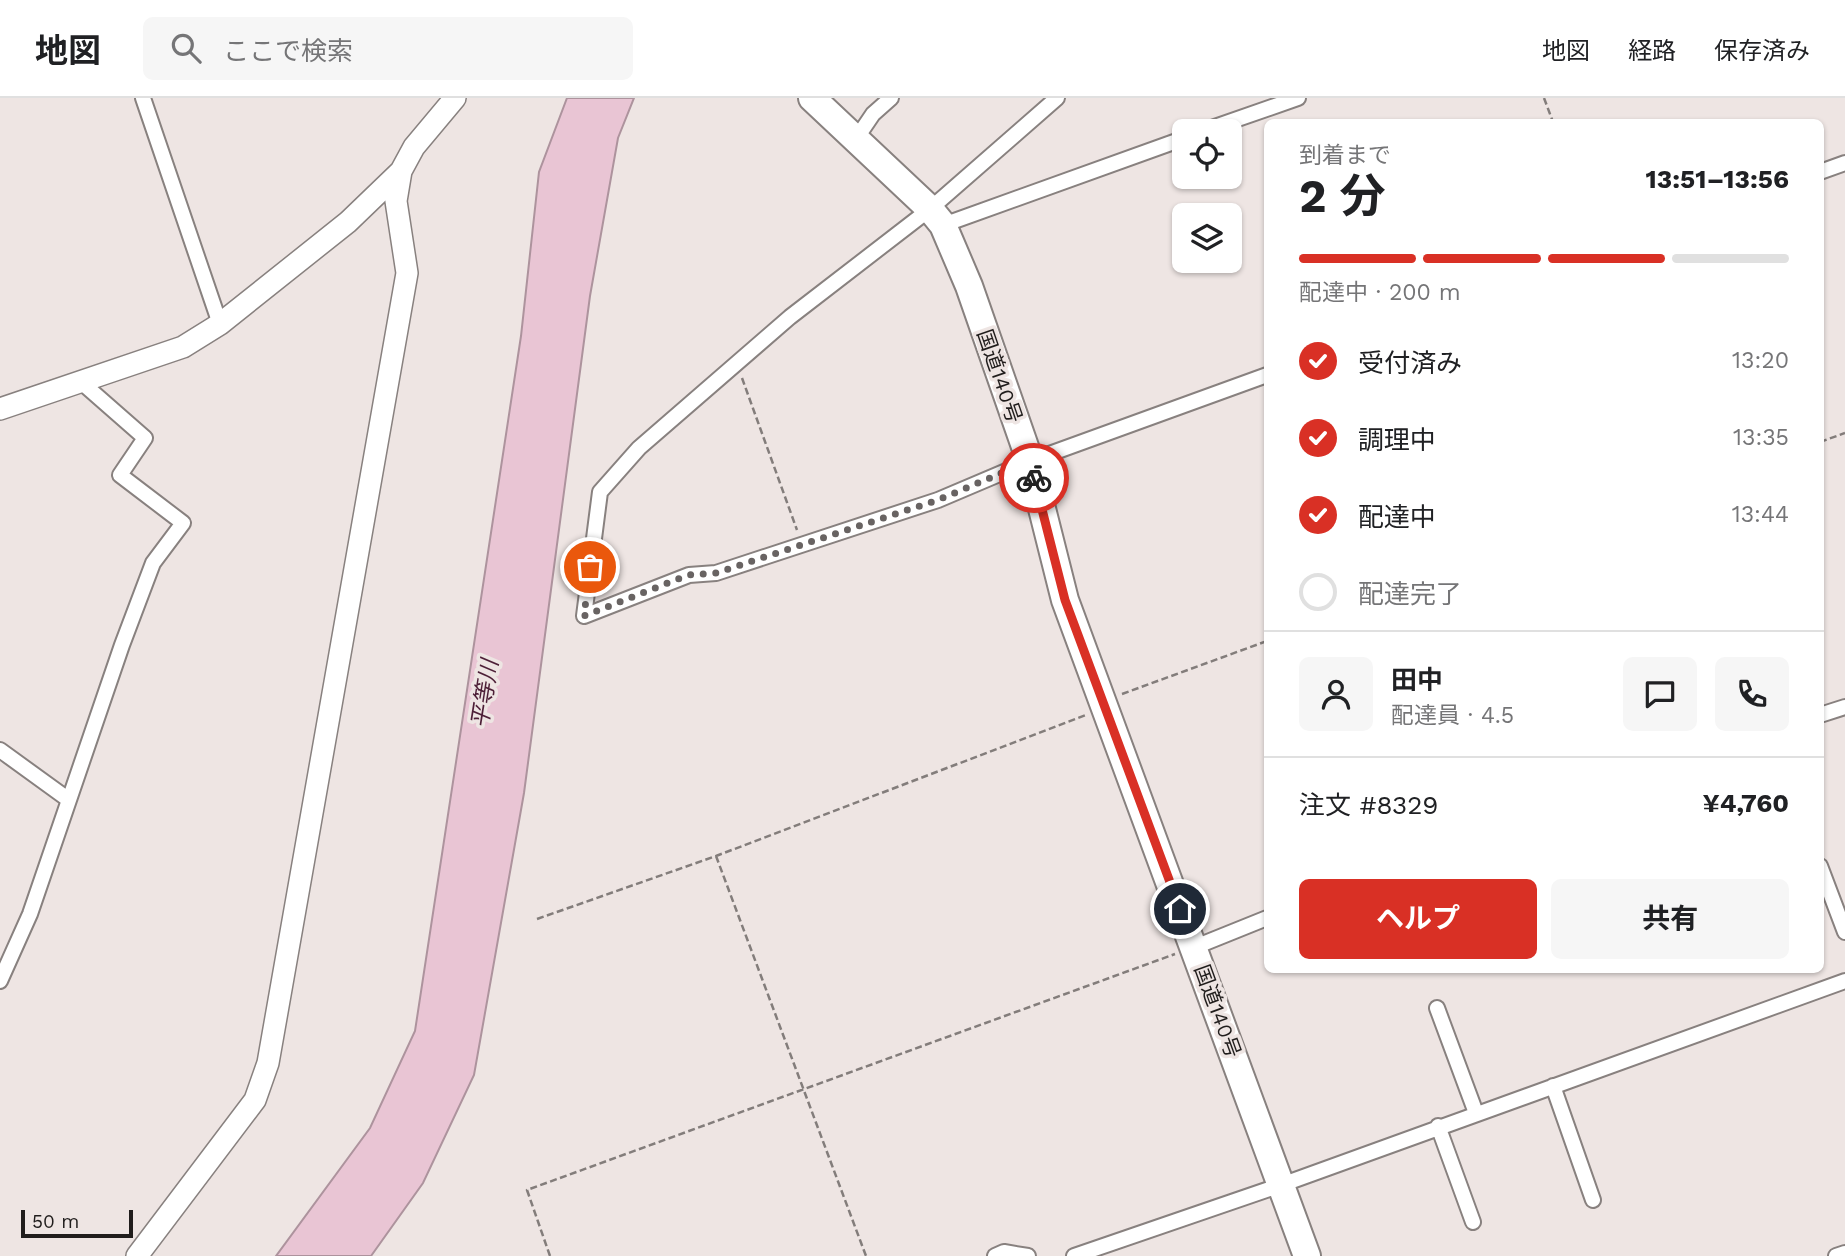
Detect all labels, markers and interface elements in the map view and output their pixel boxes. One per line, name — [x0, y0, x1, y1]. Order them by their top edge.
search box — [143, 17, 633, 80]
icon: search — [167, 29, 205, 67]
text: 地図 — [35, 31, 101, 70]
text: ここで検索 — [223, 36, 353, 66]
text: 地図 — [1542, 37, 1590, 65]
text: 経路 — [1628, 37, 1676, 65]
text: 保存済み — [1714, 37, 1810, 65]
map controls — [1172, 119, 1242, 273]
button: locate — [1172, 119, 1242, 189]
text: 到着まで — [1299, 142, 1391, 169]
text: 13:51–13:56 — [1646, 164, 1789, 194]
text: 2 分 — [1299, 169, 1386, 223]
button: layers — [1172, 203, 1242, 273]
text: 配達中 · 200 m — [1299, 279, 1461, 306]
street label: 国道140号 — [972, 326, 1028, 426]
icon: check — [1299, 342, 1337, 380]
text: 13:20 — [1732, 347, 1789, 374]
text: 受付済み — [1358, 348, 1462, 378]
icon: check — [1299, 419, 1337, 457]
text: 13:35 — [1733, 424, 1789, 451]
text: 調理中 — [1358, 425, 1436, 455]
courier — [999, 443, 1069, 513]
icon: bike — [1015, 459, 1053, 497]
icon: check — [1299, 496, 1337, 534]
text: 13:44 — [1732, 501, 1789, 528]
text: 配達中 — [1358, 502, 1436, 532]
pin — [560, 537, 620, 597]
icon: bag — [571, 548, 609, 586]
text: 配達完了 — [1358, 579, 1462, 609]
water label: 平等川 — [466, 655, 504, 730]
button: person — [1299, 657, 1373, 731]
button: chat — [1623, 657, 1697, 731]
button: phone — [1715, 657, 1789, 731]
text: 田中 — [1391, 665, 1443, 695]
text: 配達員 · 4.5 — [1391, 702, 1514, 729]
text: ¥4,760 — [1703, 788, 1789, 818]
text: 注文 #8329 — [1299, 790, 1438, 820]
pin — [1150, 879, 1210, 939]
button: ヘルプ — [1299, 879, 1537, 959]
button: 共有 — [1551, 879, 1789, 959]
icon: home — [1161, 890, 1199, 928]
street label: 国道140号 — [1190, 961, 1246, 1061]
scale bar — [21, 1207, 133, 1239]
text: 50 m — [32, 1210, 79, 1233]

